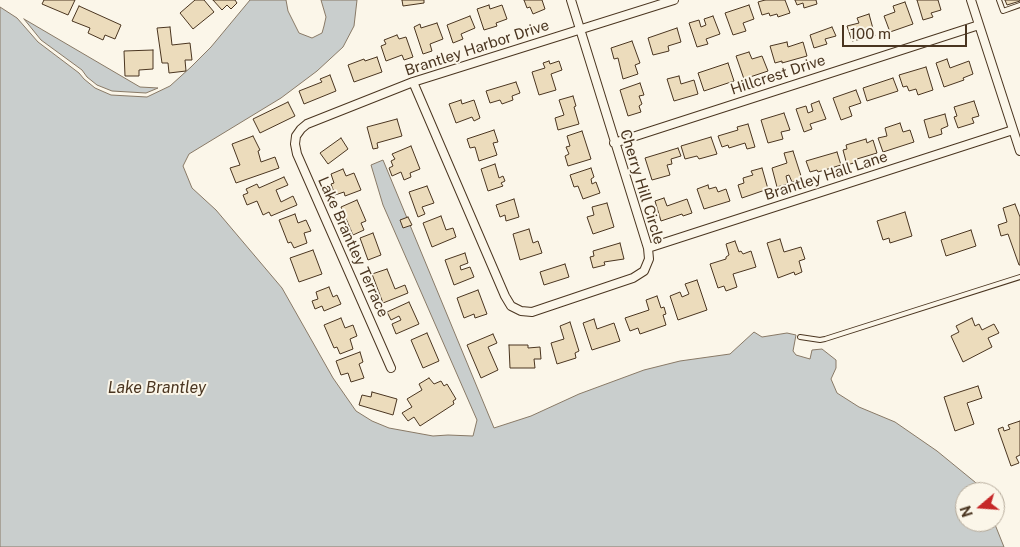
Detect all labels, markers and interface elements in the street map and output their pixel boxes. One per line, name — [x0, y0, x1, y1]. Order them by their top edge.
scale bar — [845, 15, 970, 47]
street label: Brantley Harbor Drive — [403, 16, 551, 80]
text: 100 m — [850, 25, 891, 42]
street label: Hillcrest Drive — [728, 51, 828, 99]
street label: Cherry Hill Circle — [616, 127, 668, 247]
street label: Brantley Hall Lane — [762, 148, 890, 204]
street label: Lake Brantley Terrace — [314, 174, 392, 320]
water label: Lake Brantley — [108, 378, 206, 398]
north arrow — [955, 482, 1005, 532]
text: N — [957, 504, 976, 519]

